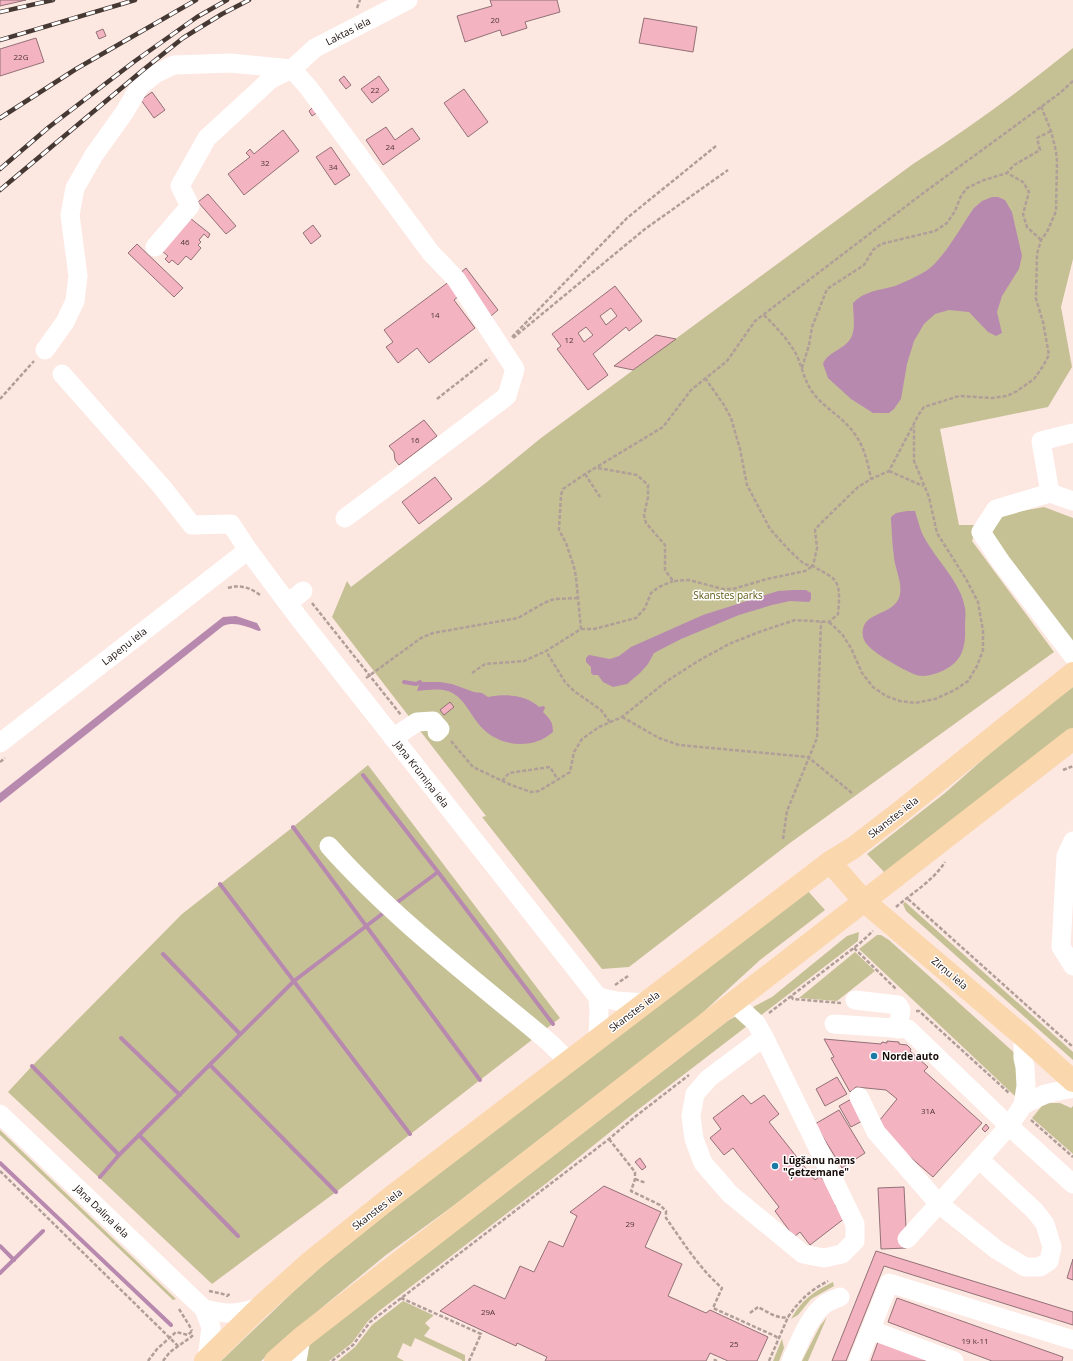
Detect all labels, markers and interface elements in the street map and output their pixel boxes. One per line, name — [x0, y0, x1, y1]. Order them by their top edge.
street label: Laktas iela — [323, 14, 373, 48]
house number: 20 — [490, 14, 500, 25]
house number: 22G — [14, 51, 29, 62]
house number: 22 — [370, 84, 380, 95]
house number: 24 — [385, 141, 395, 152]
house number: 32 — [260, 157, 270, 168]
house number: 34 — [328, 161, 338, 172]
house number: 46 — [180, 236, 190, 247]
house number: 14 — [430, 309, 440, 320]
house number: 12 — [564, 334, 574, 345]
house number: 16 — [410, 434, 420, 445]
park label: Skanstes parks — [693, 588, 763, 602]
street label: Lapeņu iela — [99, 624, 149, 668]
street label: Jāņa Krūmiņa iela — [391, 737, 453, 810]
street label: Skanstes iela — [865, 793, 921, 841]
street label: Zirņu iela — [929, 954, 971, 992]
street label: Skanstes iela — [606, 987, 662, 1035]
place label: Norde auto — [882, 1049, 939, 1063]
marker: Norde auto — [869, 1051, 879, 1061]
house number: 31A — [921, 1105, 936, 1116]
place label: Lūgšanu nams "Ģetzemane" — [783, 1153, 855, 1179]
marker: Lūgšanu nams "Ģetzemane" — [770, 1161, 780, 1171]
street label: Jāņa Daliņa iela — [71, 1181, 132, 1241]
street label: Skanstes iela — [349, 1185, 405, 1233]
house number: 29 — [625, 1218, 635, 1229]
house number: 29A — [481, 1306, 496, 1317]
house number: 19 k-11 — [961, 1335, 989, 1346]
house number: 25 — [729, 1338, 739, 1349]

